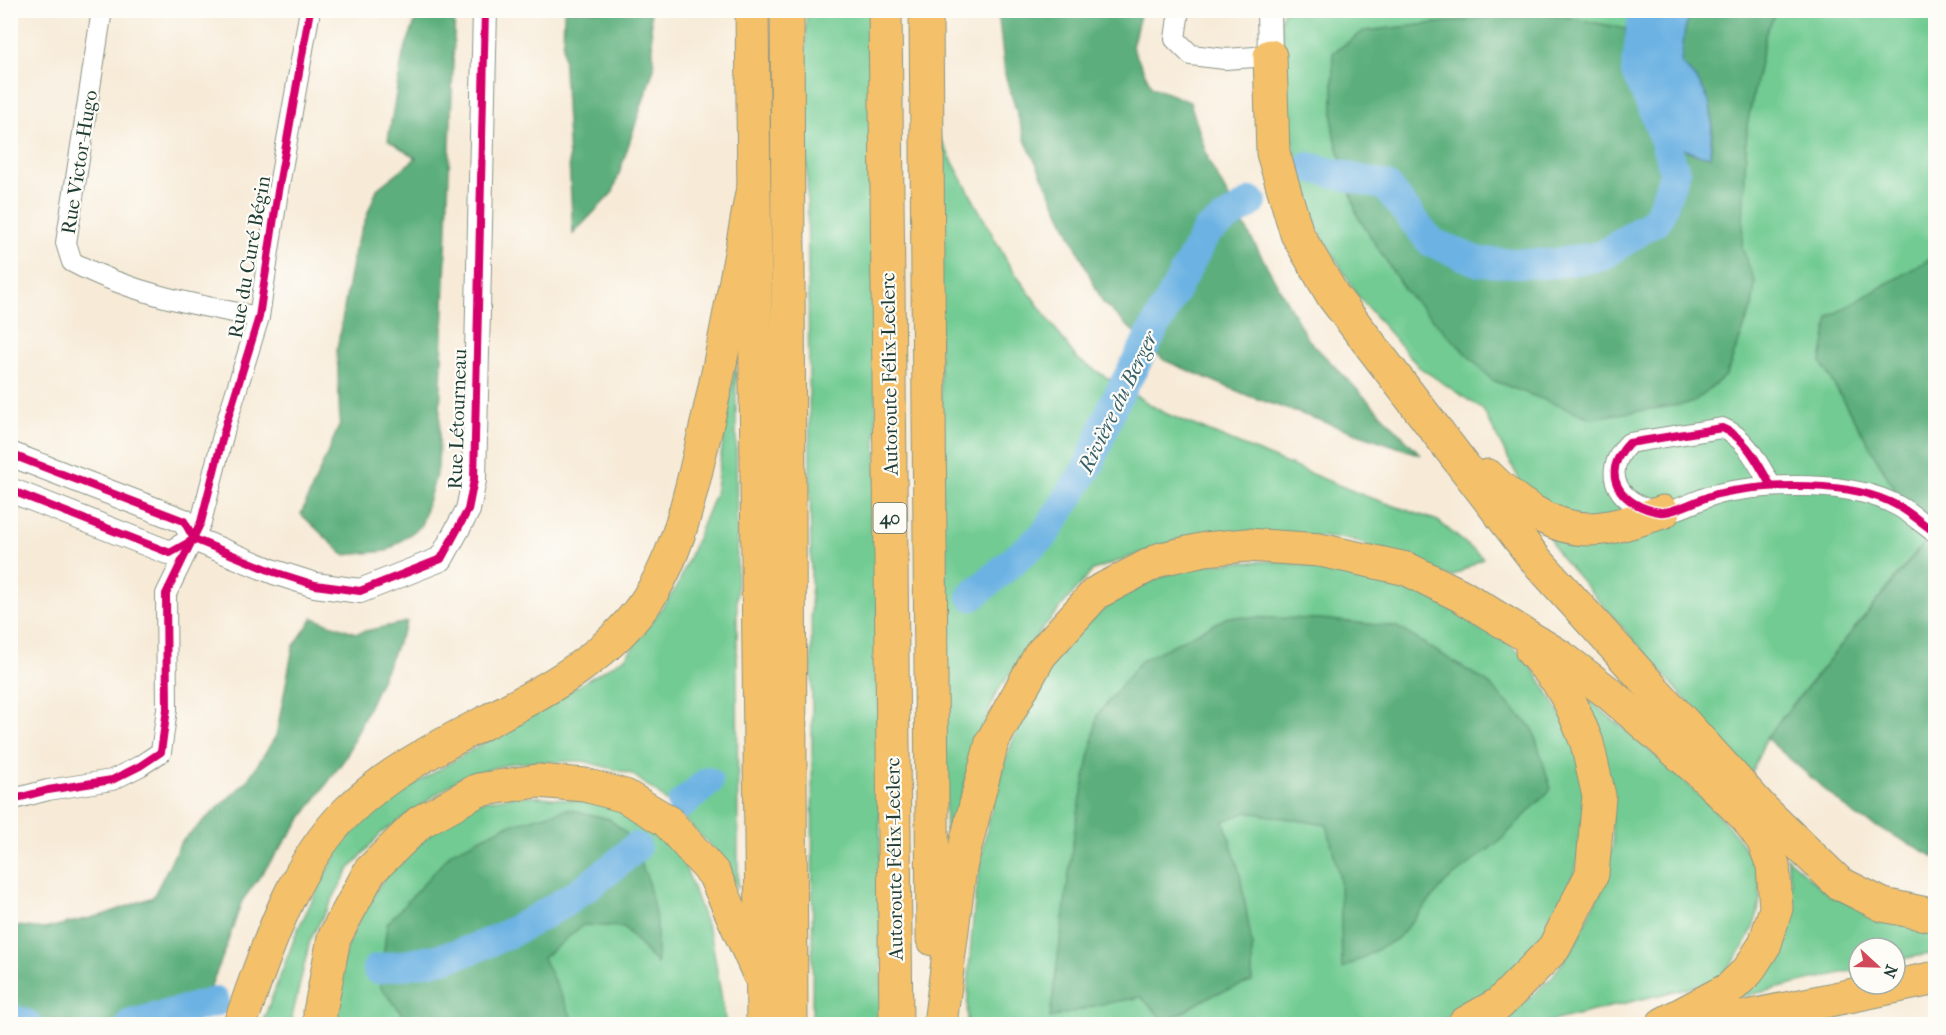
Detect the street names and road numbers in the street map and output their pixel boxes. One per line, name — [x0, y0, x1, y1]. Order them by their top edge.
street label: Rue Victor-Hugo — [57, 88, 102, 236]
street label: Rue du Curé Bégin — [224, 174, 275, 340]
street label: Autoroute Félix-Leclerc — [876, 272, 903, 477]
street label: Rue Létourneau — [444, 348, 471, 490]
road number: 40 — [874, 503, 906, 533]
street label: Autoroute Félix-Leclerc — [881, 757, 908, 962]

